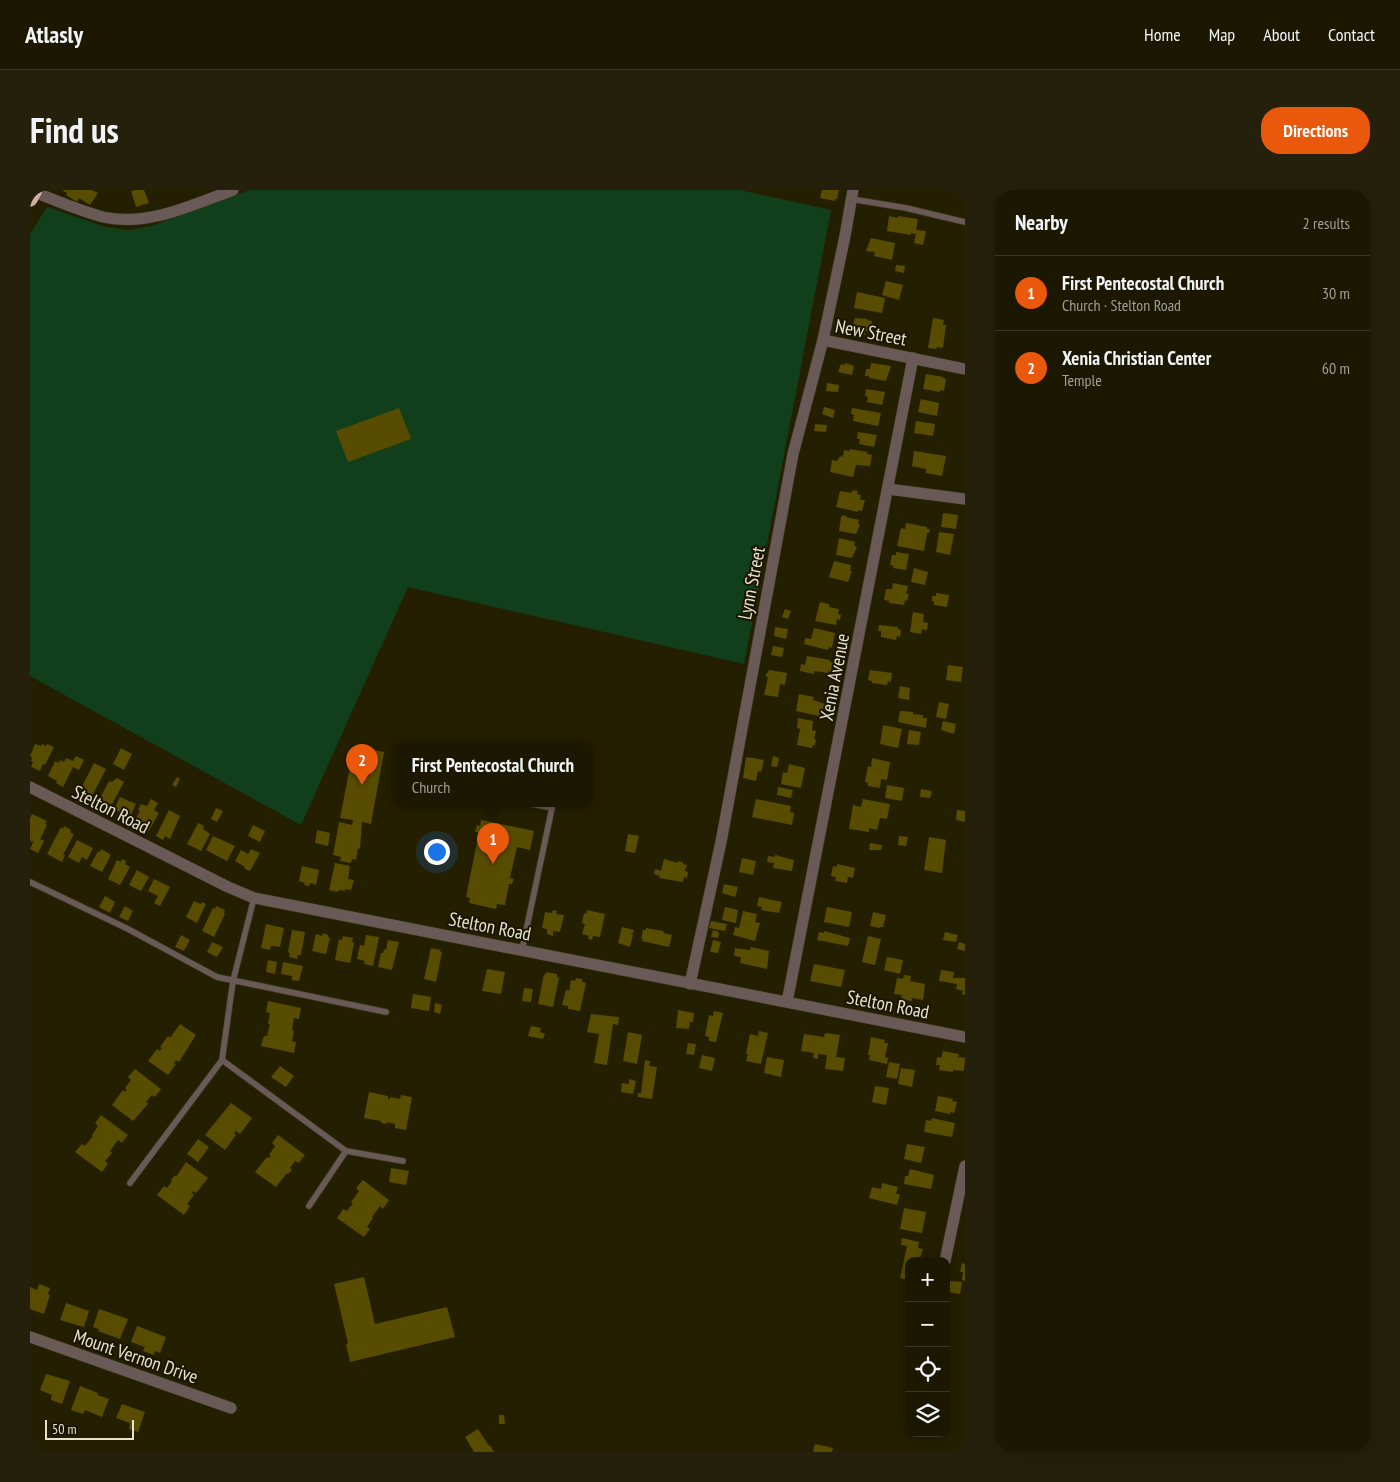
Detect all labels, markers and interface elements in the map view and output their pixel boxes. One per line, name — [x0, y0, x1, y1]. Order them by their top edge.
text: Atlasly — [25, 19, 83, 50]
text: Home — [1144, 23, 1181, 46]
text: Map — [1209, 23, 1235, 46]
text: About — [1263, 23, 1300, 46]
text: Contact — [1328, 23, 1375, 46]
text: Find us — [30, 107, 119, 153]
button: Directions — [1261, 107, 1370, 154]
text: Nearby — [1015, 209, 1068, 236]
text: 2 results — [1303, 213, 1350, 233]
text: First Pentecostal Church — [1062, 271, 1224, 295]
text: 1 — [1027, 283, 1035, 303]
text: 30 m — [1322, 283, 1350, 303]
text: Church · Stelton Road — [1062, 295, 1181, 315]
street label: New Street — [833, 313, 909, 351]
text: Xenia Christian Center — [1062, 346, 1211, 370]
text: 2 — [1027, 358, 1035, 378]
text: 60 m — [1322, 358, 1350, 378]
text: Temple — [1062, 370, 1102, 390]
street label: Lynn Street — [732, 544, 770, 621]
street label: Xenia Avenue — [814, 631, 854, 723]
popup — [394, 742, 592, 807]
pin: 2 — [346, 744, 378, 785]
text: First Pentecostal Church — [412, 753, 574, 777]
text: Church — [412, 777, 450, 797]
street label: Stelton Road — [68, 779, 154, 839]
pin: 1 — [477, 823, 509, 864]
your location — [424, 839, 450, 865]
street label: Stelton Road — [447, 906, 533, 946]
street label: Stelton Road — [845, 984, 931, 1024]
map controls — [905, 1257, 950, 1437]
button: + — [905, 1257, 950, 1302]
button: − — [905, 1302, 950, 1347]
street label: Mount Vernon Drive — [71, 1323, 202, 1389]
button: locate — [905, 1347, 950, 1392]
button: layers — [905, 1392, 950, 1437]
scale bar — [45, 1417, 134, 1440]
text: 50 m — [52, 1420, 77, 1438]

